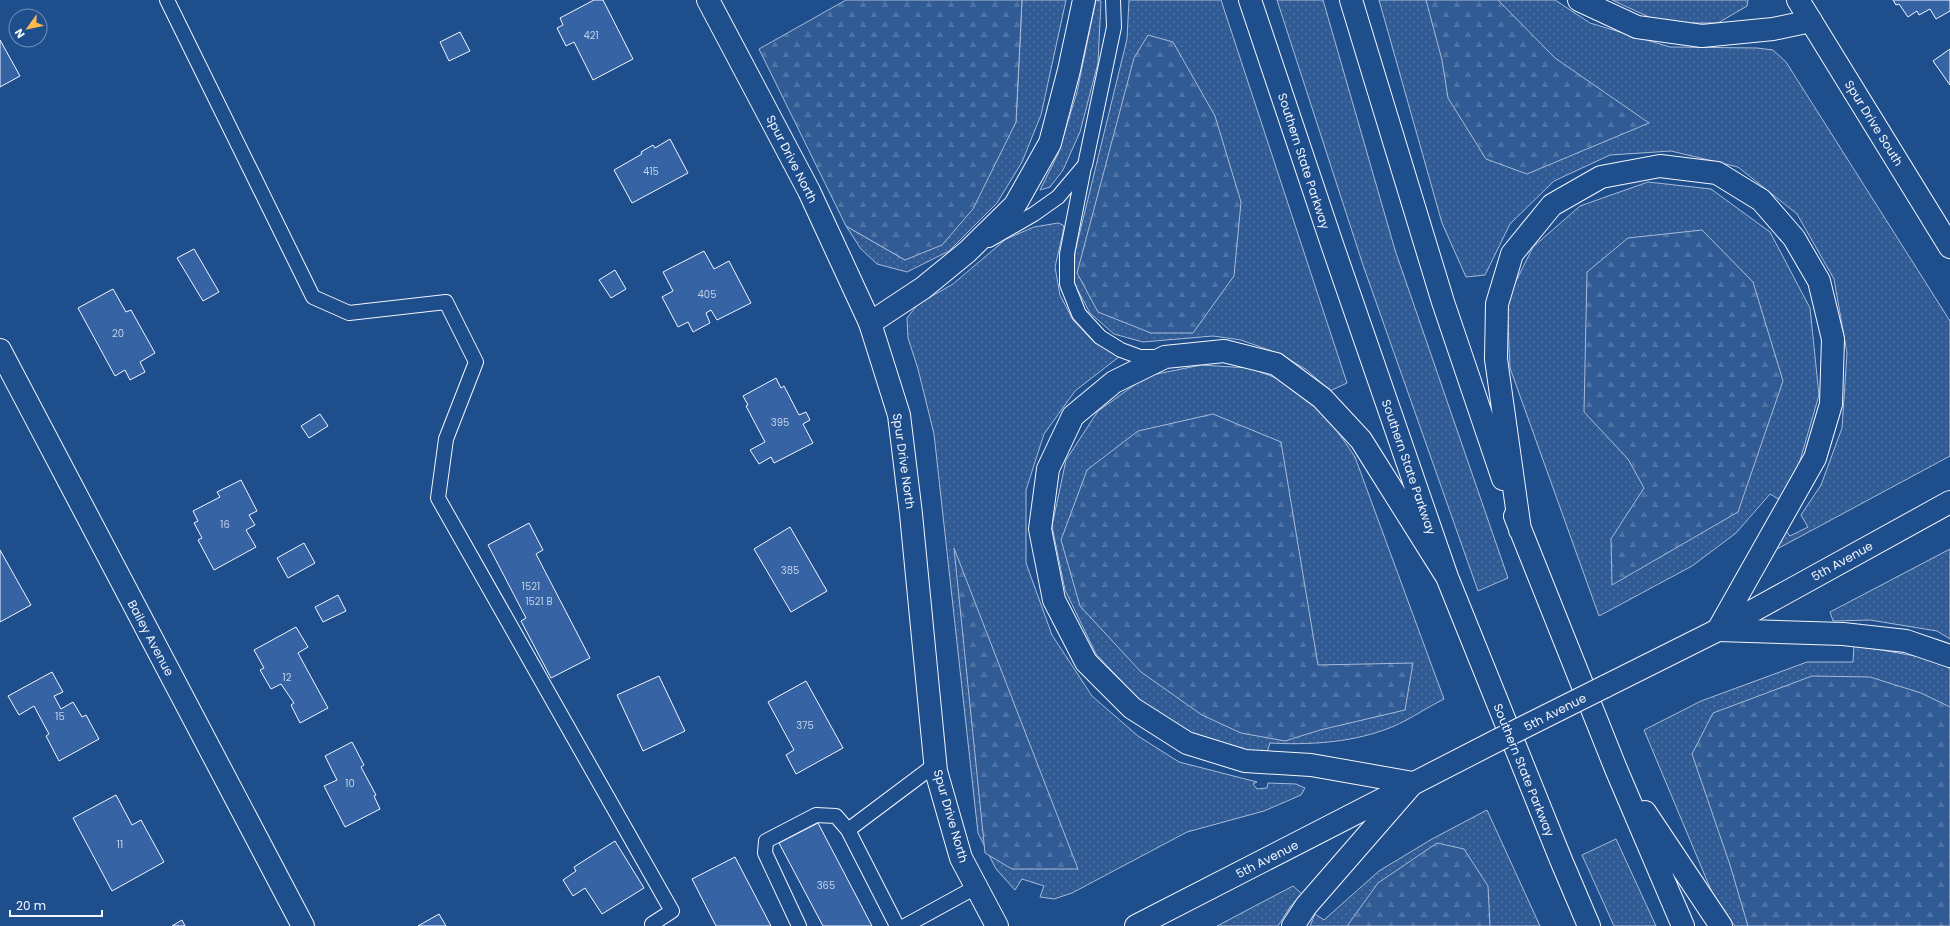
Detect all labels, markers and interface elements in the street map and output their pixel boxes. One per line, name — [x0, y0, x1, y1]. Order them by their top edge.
north arrow — [8, 8, 48, 48]
text: N — [11, 26, 29, 41]
house number: 421 — [583, 28, 599, 43]
street label: Spur Drive South — [1841, 77, 1907, 169]
street label: Southern State Parkway — [1274, 91, 1334, 231]
street label: Spur Drive North — [763, 112, 821, 206]
house number: 415 — [643, 164, 659, 179]
house number: 405 — [698, 287, 716, 302]
house number: 20 — [112, 326, 124, 341]
street label: Southern State Parkway — [1378, 397, 1440, 537]
street label: Spur Drive North — [889, 412, 919, 510]
house number: 395 — [771, 415, 789, 430]
house number: 16 — [220, 517, 230, 532]
street label: 5th Avenue — [1808, 537, 1876, 585]
house number: 385 — [781, 563, 799, 578]
house number: 1521 — [522, 579, 540, 594]
house number: 1521 B — [525, 594, 553, 609]
street label: Bailey Avenue — [124, 597, 178, 679]
house number: 12 — [283, 670, 292, 685]
street label: 5th Avenue — [1521, 689, 1589, 735]
street label: Southern State Parkway — [1489, 701, 1559, 839]
house number: 15 — [55, 709, 65, 724]
house number: 375 — [796, 718, 814, 733]
street label: Spur Drive North — [930, 767, 972, 865]
house number: 10 — [345, 776, 355, 791]
street label: 5th Avenue — [1233, 836, 1301, 882]
house number: 11 — [117, 837, 123, 852]
house number: 365 — [817, 878, 835, 893]
scale bar — [10, 892, 102, 918]
text: 20 m — [16, 897, 46, 914]

